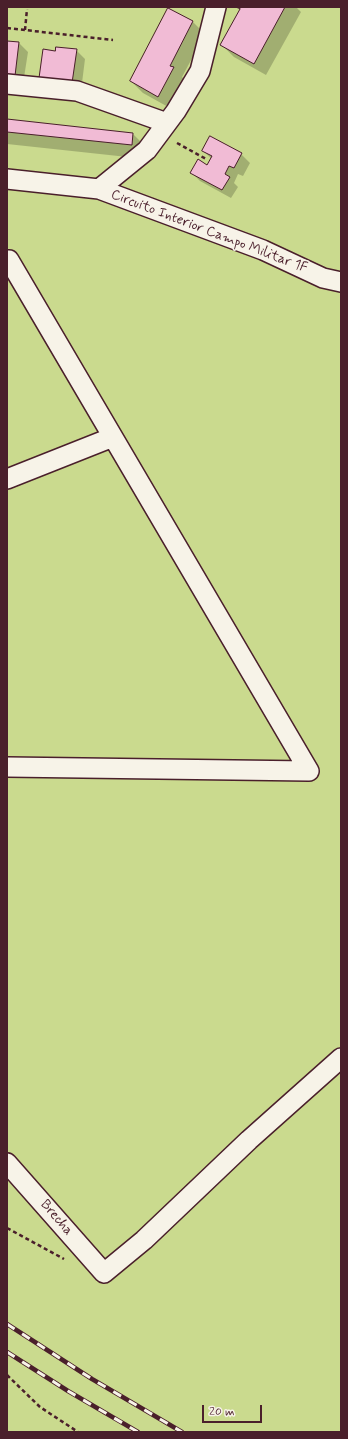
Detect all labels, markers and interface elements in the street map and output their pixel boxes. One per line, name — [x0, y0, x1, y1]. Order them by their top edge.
street label: Circuito Interior Campo Militar 1F — [108, 187, 310, 277]
street label: Brecha — [36, 1197, 76, 1239]
scale bar — [204, 1397, 264, 1423]
text: 20 m — [209, 1404, 235, 1420]

